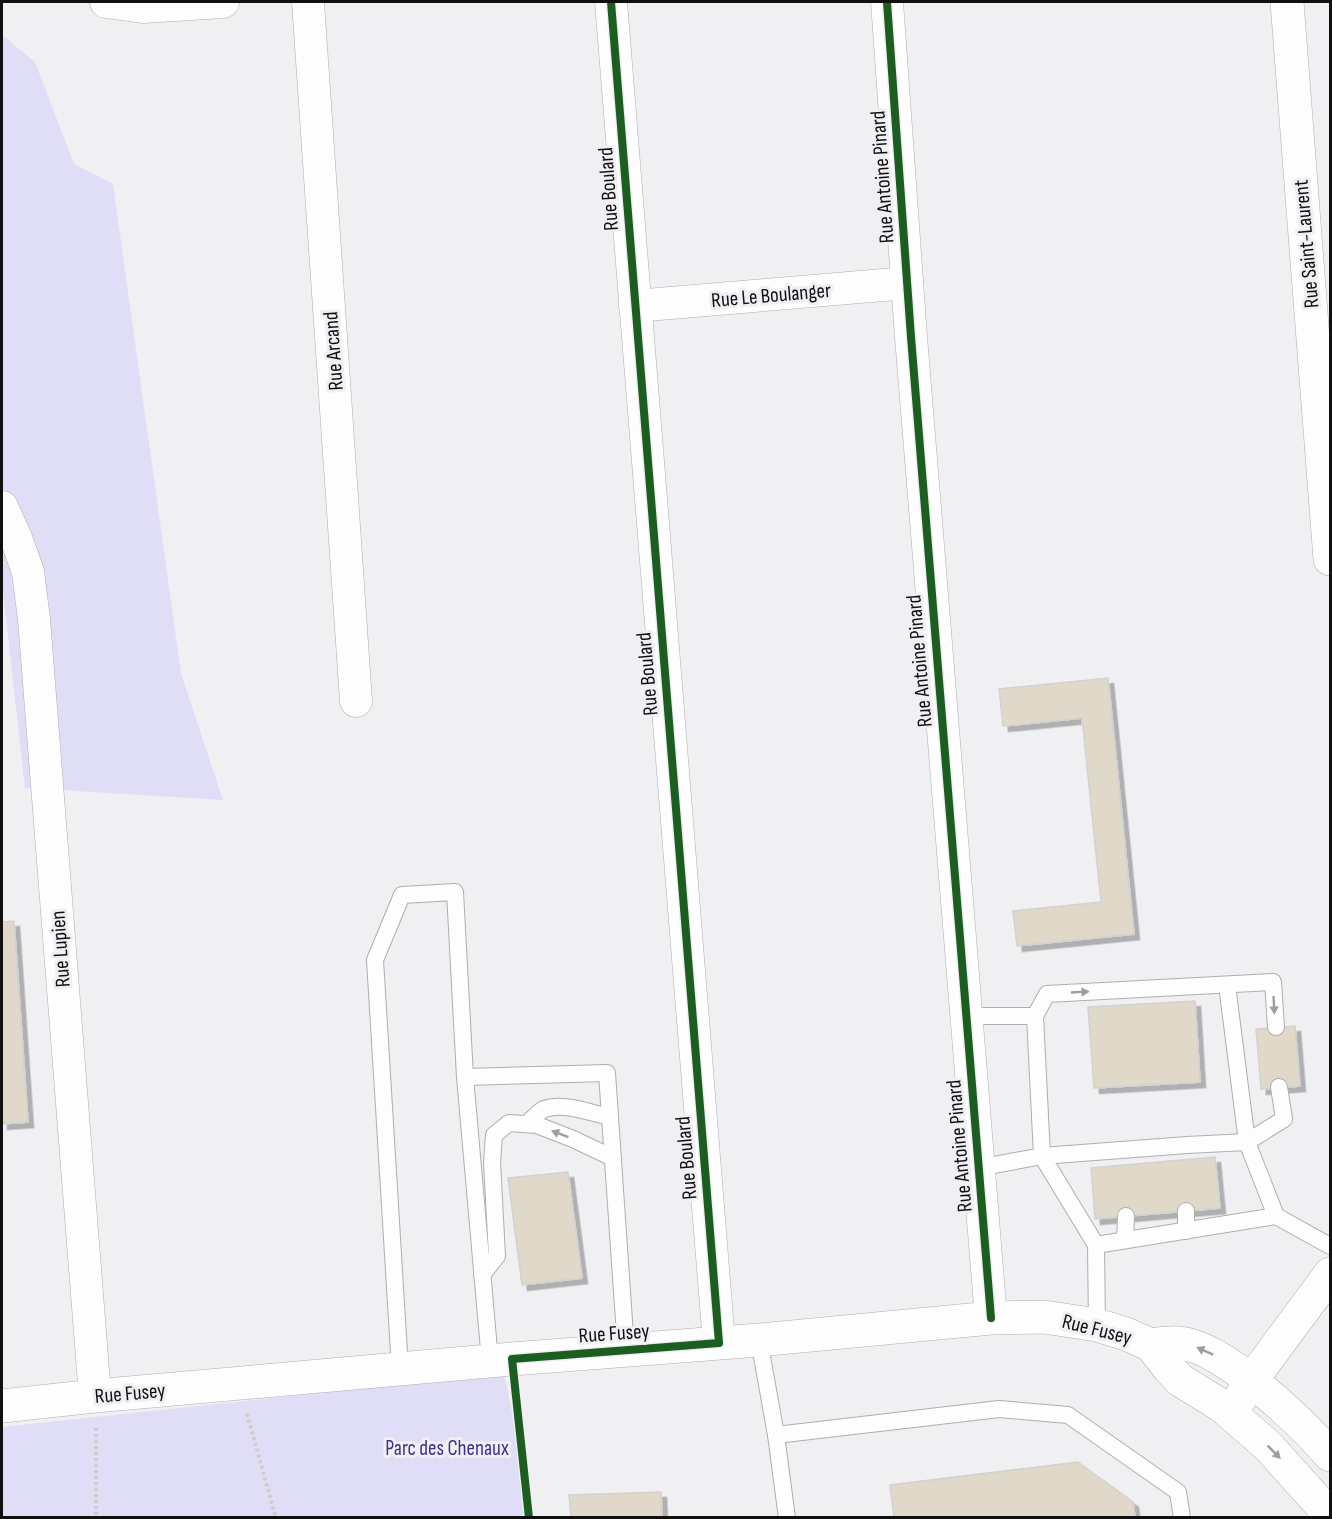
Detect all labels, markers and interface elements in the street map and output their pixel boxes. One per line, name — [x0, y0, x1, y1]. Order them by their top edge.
street label: Rue Antoine Pinard — [865, 110, 900, 244]
street label: Rue Boulard — [593, 146, 624, 232]
street label: Rue Saint-Laurent — [1288, 179, 1325, 309]
street label: Rue Le Boulanger — [710, 278, 832, 313]
street label: Rue Arcand — [318, 311, 349, 391]
street label: Rue Antoine Pinard — [901, 594, 938, 728]
street label: Rue Boulard — [631, 631, 664, 717]
street label: Rue Lupien — [45, 910, 76, 988]
one-way arrow — [1071, 987, 1090, 996]
one-way arrow — [1270, 996, 1279, 1015]
street label: Rue Antoine Pinard — [941, 1079, 978, 1213]
street label: Rue Boulard — [670, 1115, 703, 1201]
one-way arrow — [551, 1129, 569, 1138]
street label: Rue Fusey — [1059, 1309, 1134, 1350]
street label: Rue Fusey — [578, 1319, 650, 1348]
one-way arrow — [1196, 1346, 1214, 1356]
street label: Rue Fusey — [94, 1378, 166, 1409]
park label: Parc des Chenaux — [385, 1436, 509, 1461]
one-way arrow — [1267, 1445, 1282, 1459]

